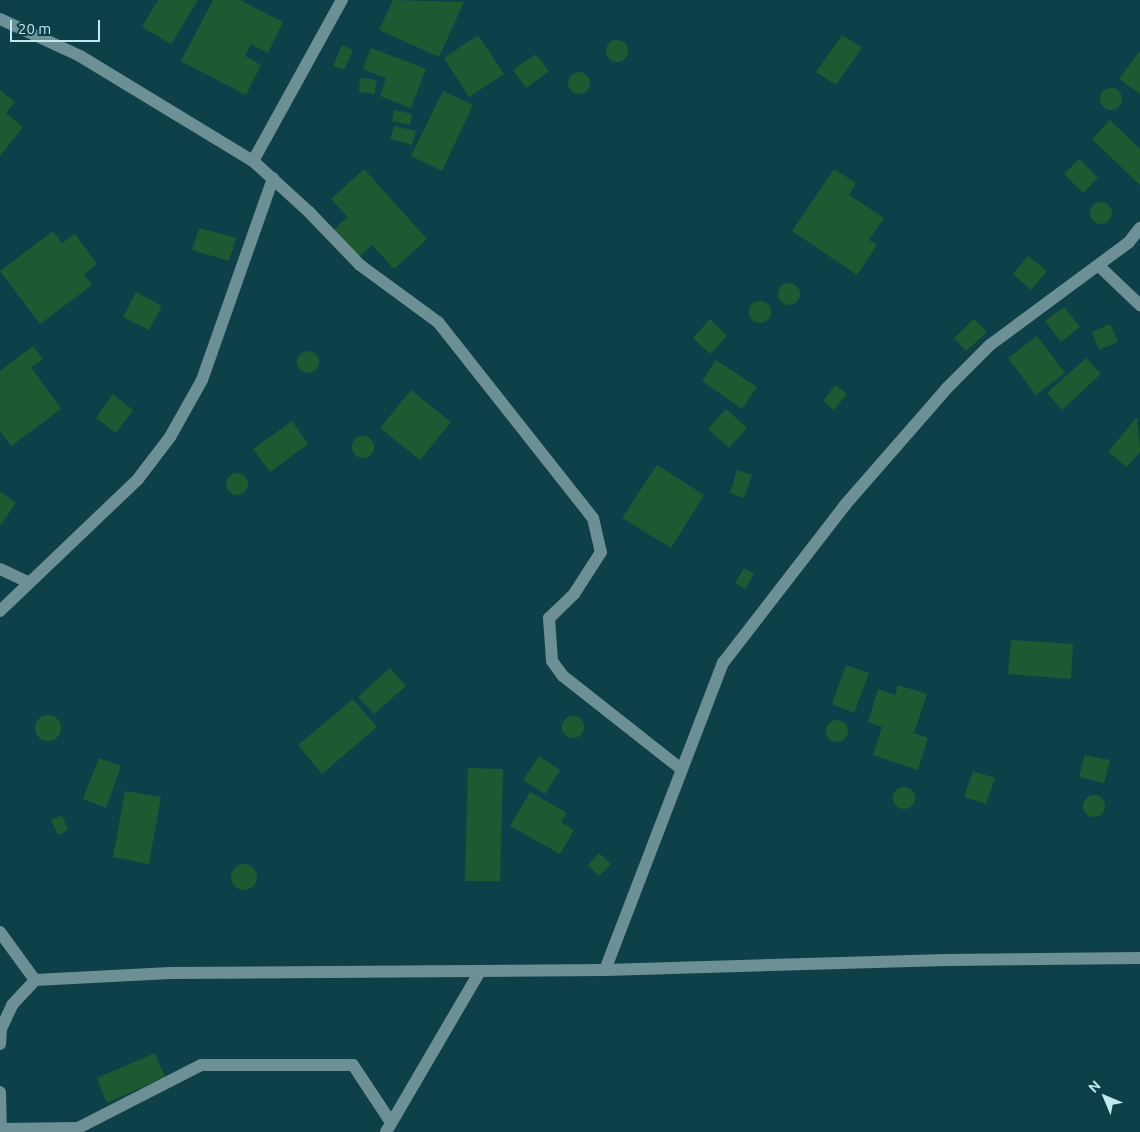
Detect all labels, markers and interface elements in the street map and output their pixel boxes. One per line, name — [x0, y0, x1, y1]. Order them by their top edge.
scale bar — [12, 10, 102, 42]
text: 20 m — [18, 20, 51, 37]
north arrow — [1080, 1072, 1130, 1122]
text: N — [1085, 1077, 1104, 1096]

